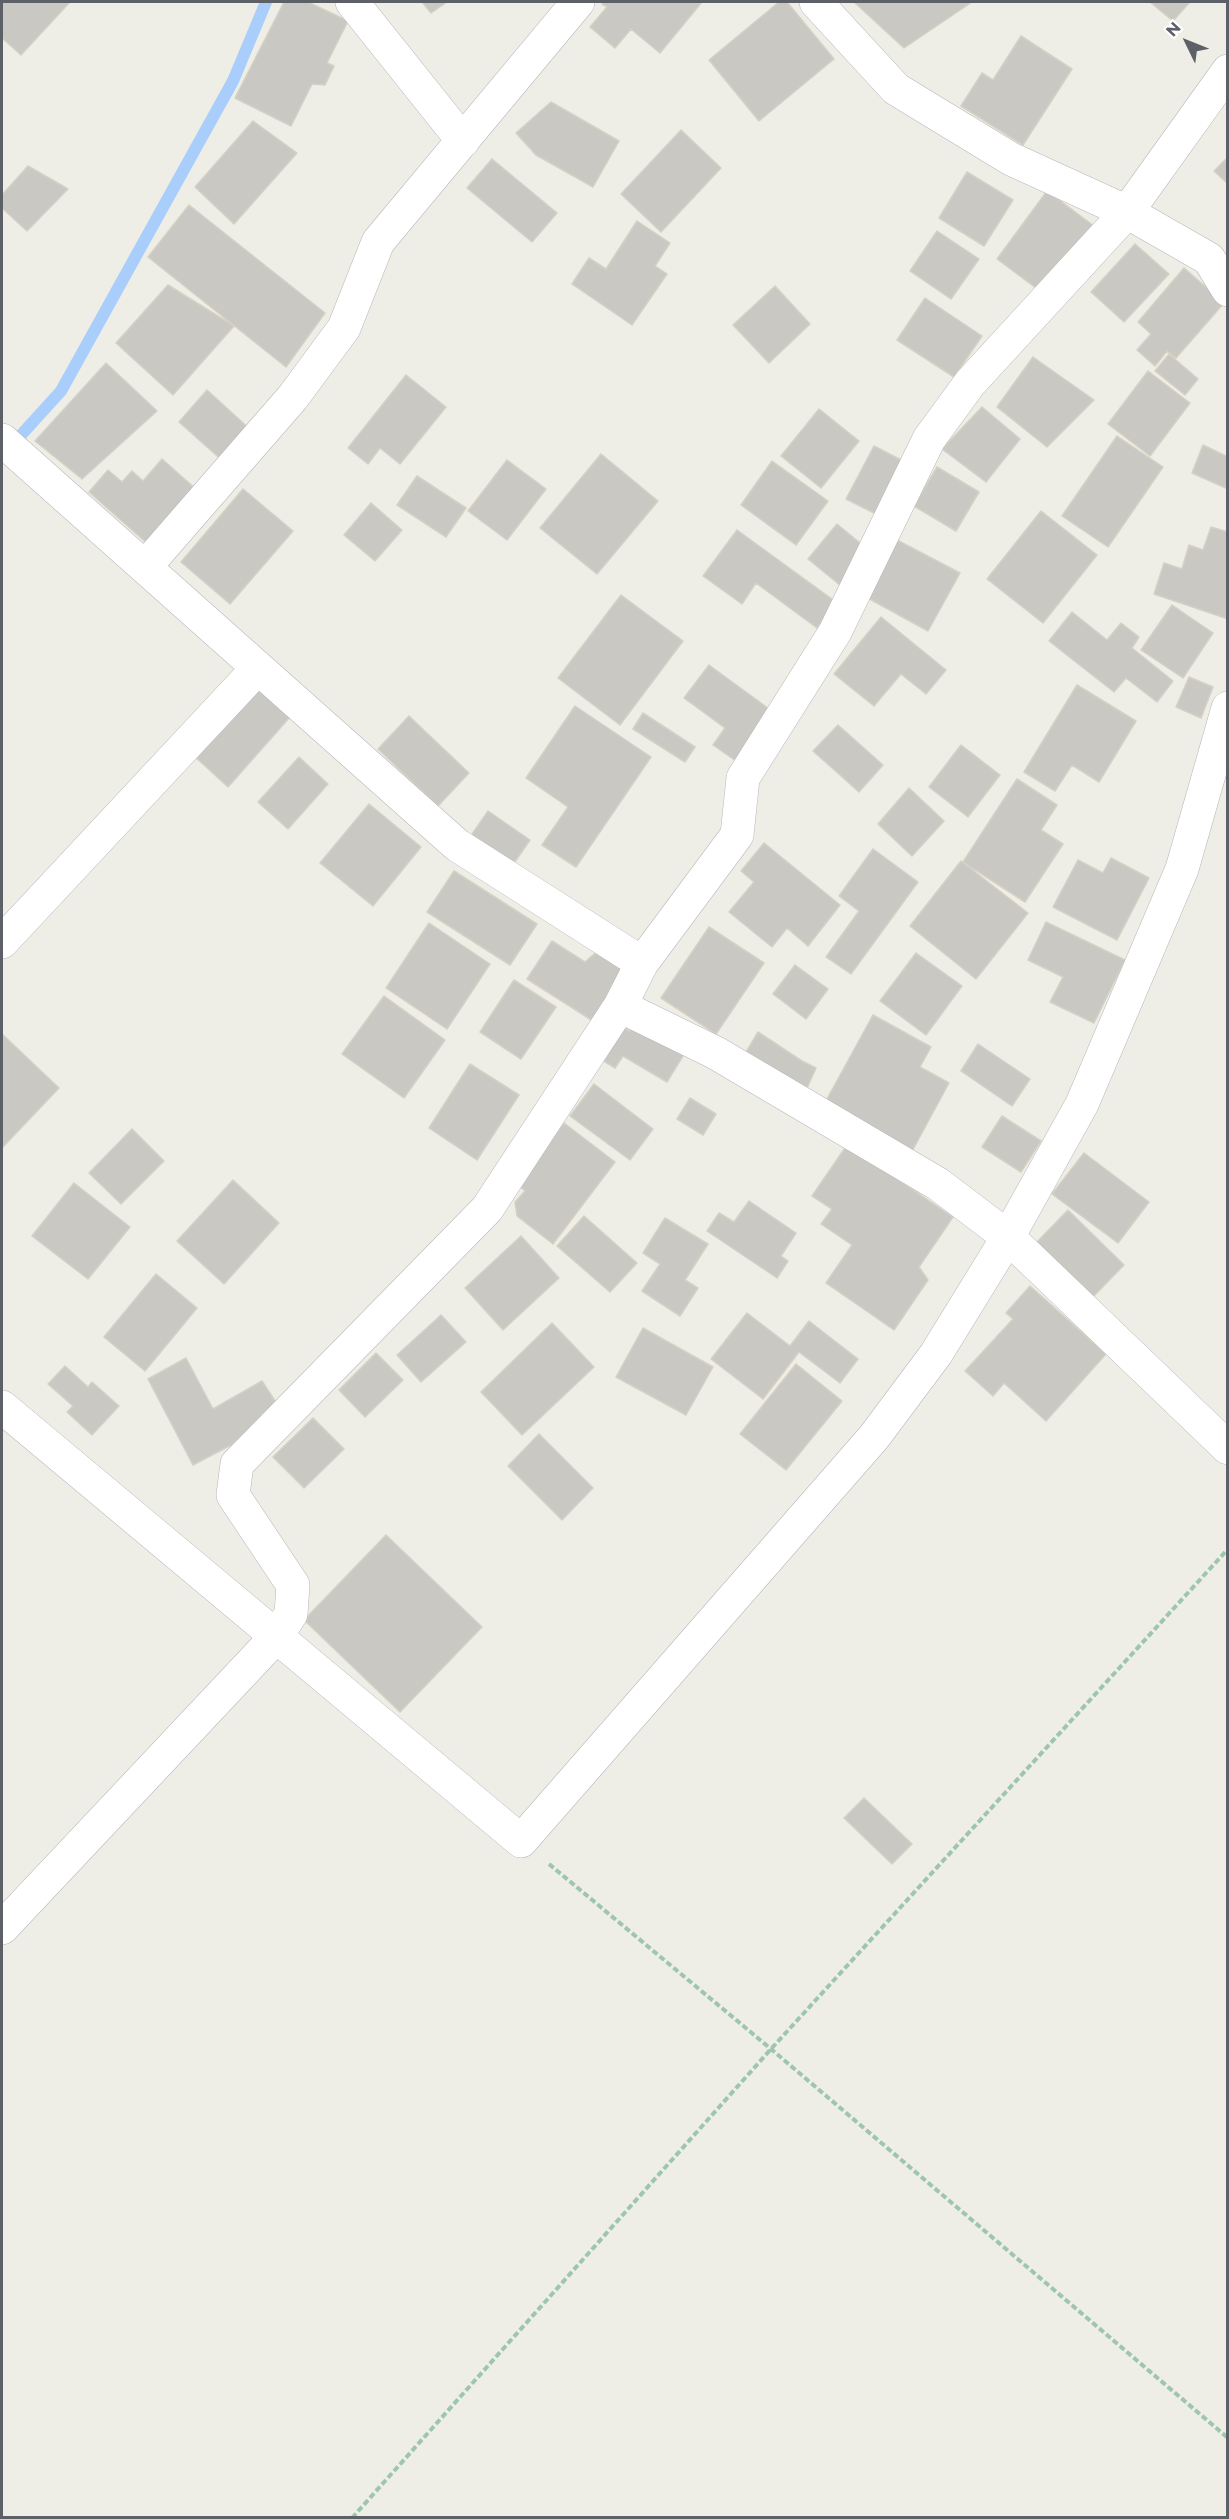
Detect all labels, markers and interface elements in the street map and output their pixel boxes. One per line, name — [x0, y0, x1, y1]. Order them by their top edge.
north arrow — [1157, 12, 1217, 72]
text: N — [1162, 18, 1185, 41]

